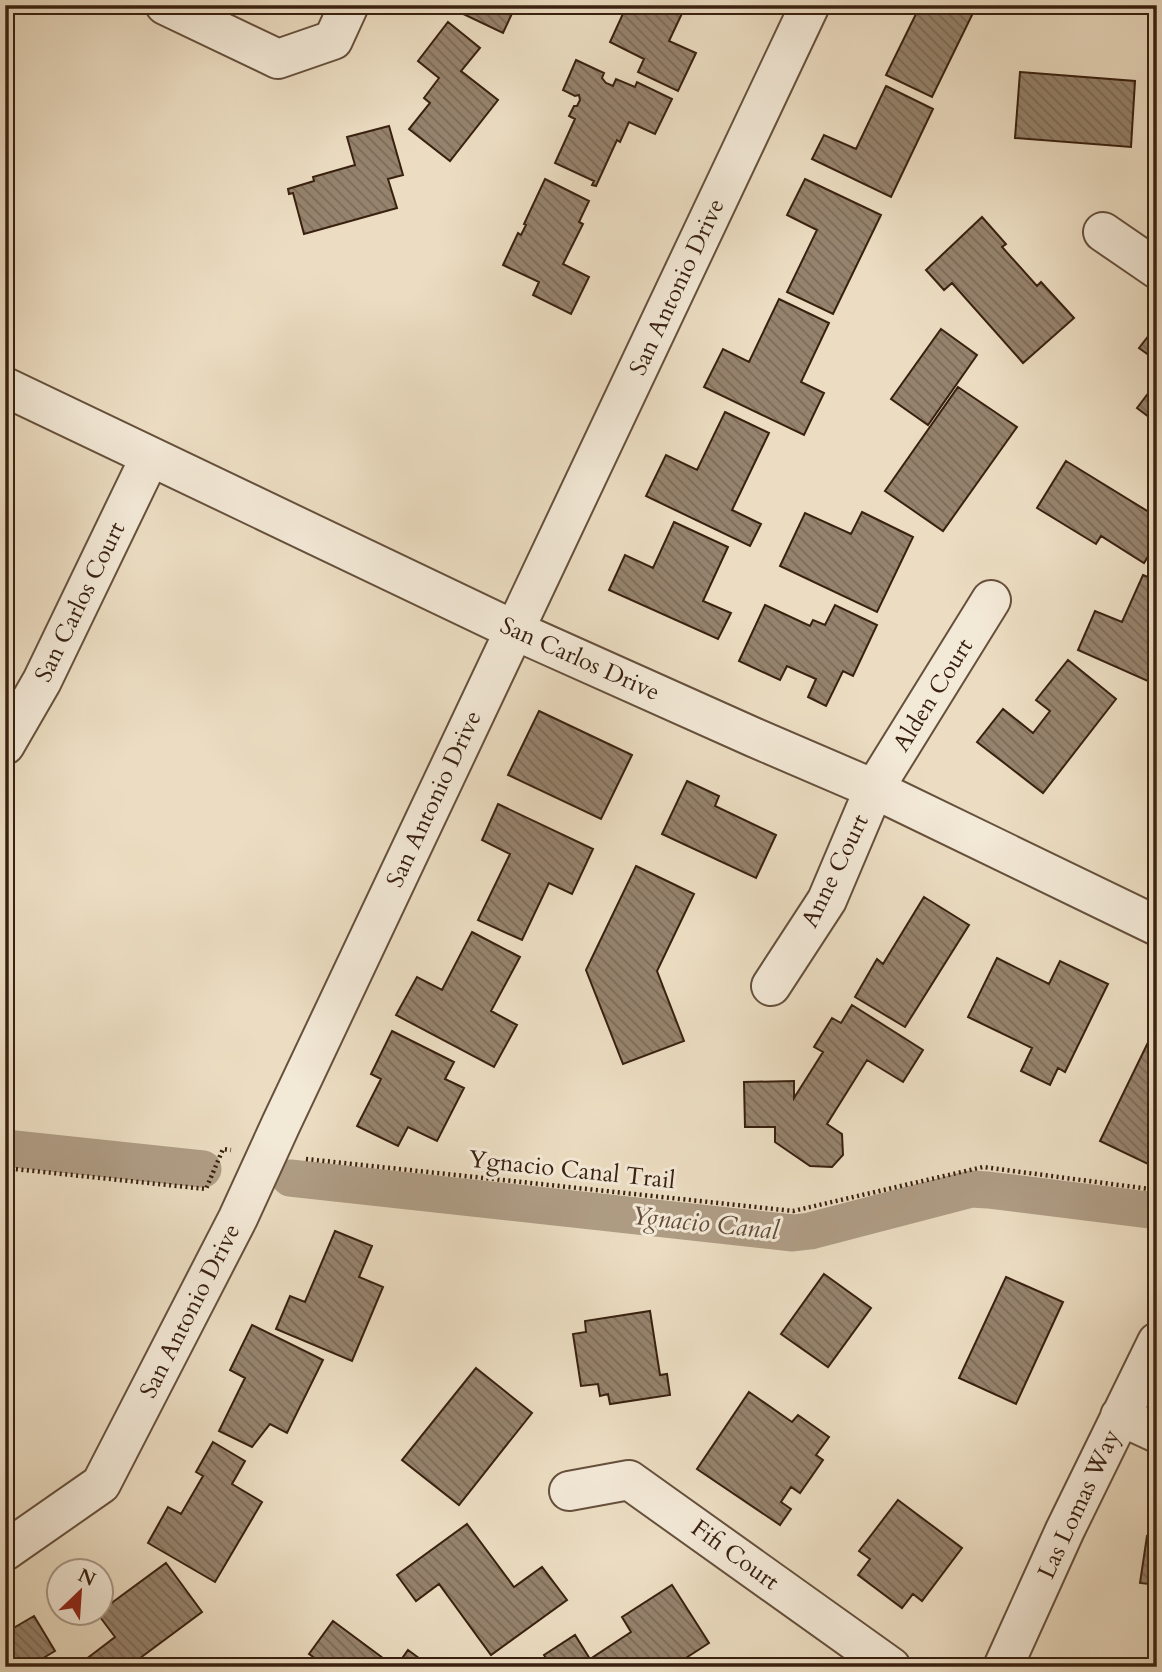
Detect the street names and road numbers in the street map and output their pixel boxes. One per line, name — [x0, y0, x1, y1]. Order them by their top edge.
street label: San Antonio Drive — [622, 193, 732, 381]
street label: San Carlos Court — [27, 516, 133, 688]
street label: San Carlos Drive — [495, 609, 665, 709]
street label: Alden Court — [885, 632, 981, 758]
street label: San Antonio Drive — [379, 705, 489, 893]
street label: Anne Court — [793, 808, 877, 933]
street label: Ygnacio Canal Trail — [467, 1143, 677, 1197]
street label: San Antonio Drive — [132, 1218, 248, 1404]
street label: Las Lomas Way — [1030, 1424, 1128, 1584]
street label: Fifi Court — [684, 1512, 786, 1598]

